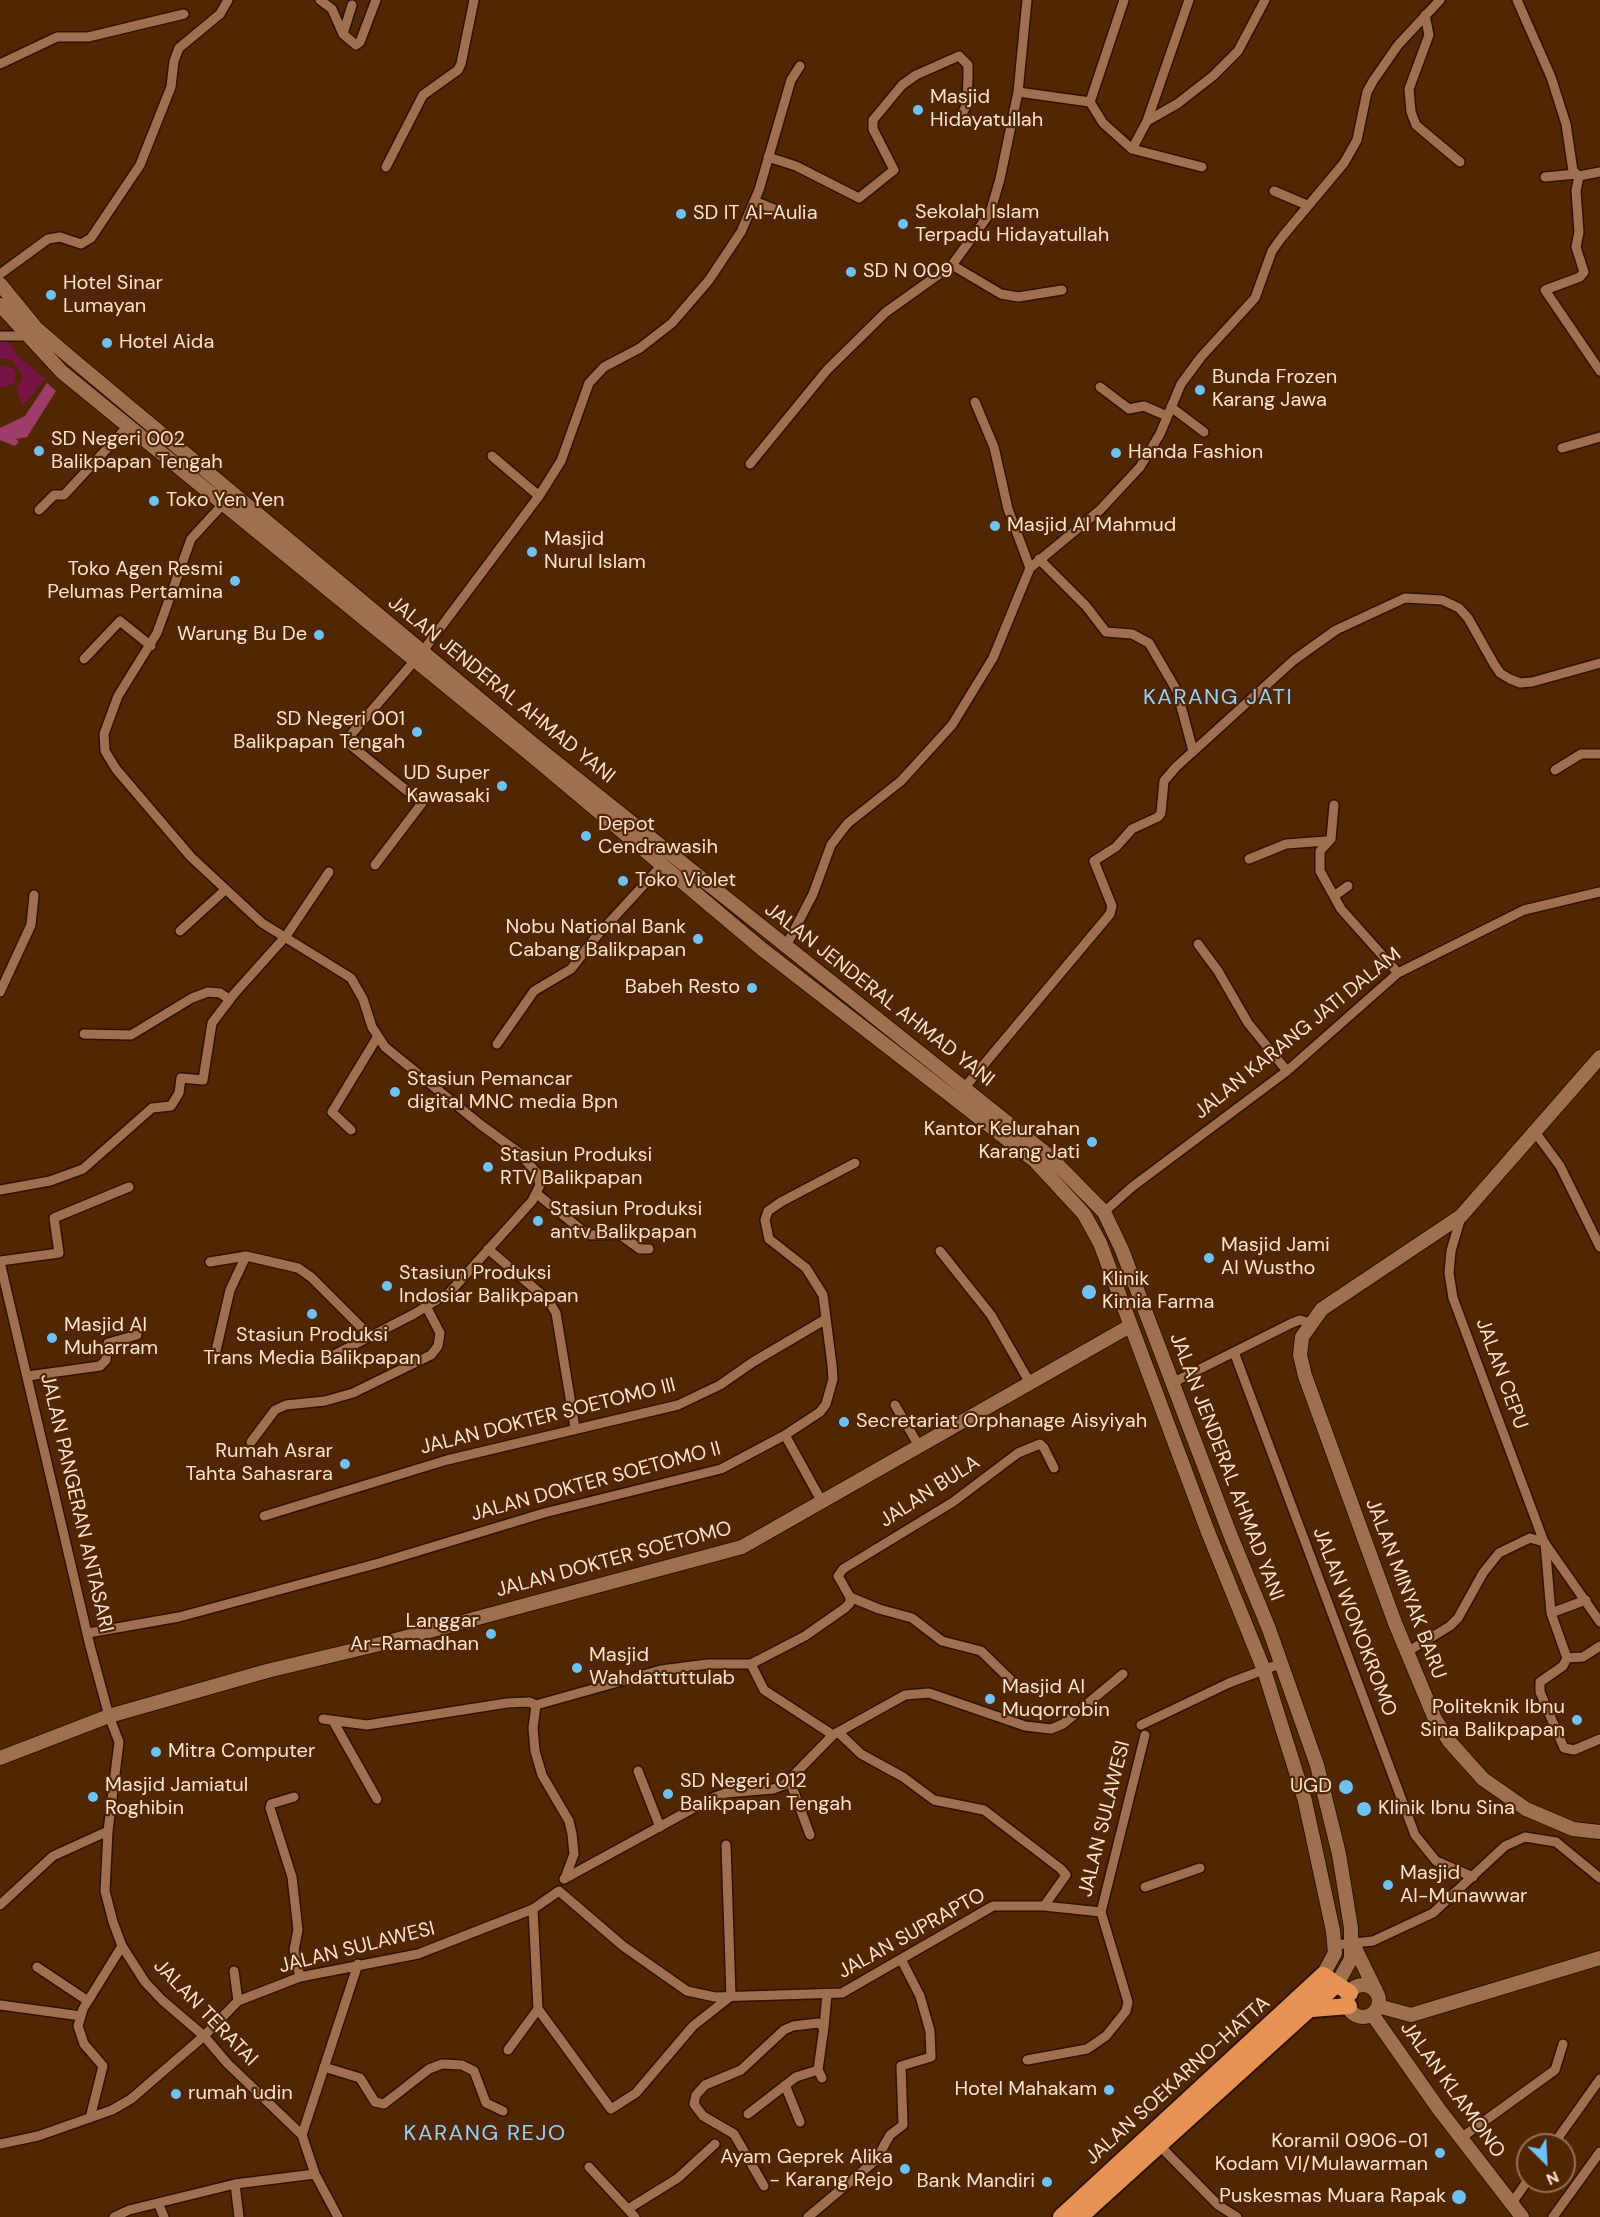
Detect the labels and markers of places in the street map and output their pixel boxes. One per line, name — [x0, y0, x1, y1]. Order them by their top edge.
place label: Masjid Hidayatullah — [930, 86, 1043, 133]
marker: Masjid Hidayatullah — [911, 103, 925, 117]
place label: Sekolah Islam Terpadu Hidayatullah — [915, 201, 1109, 248]
place label: SD IT Al-Aulia — [693, 202, 818, 226]
marker: SD IT Al-Aulia — [674, 207, 688, 221]
marker: Sekolah Islam Terpadu Hidayatullah — [896, 217, 910, 231]
place label: SD N 009 — [863, 260, 953, 284]
marker: SD N 009 — [844, 265, 858, 279]
place label: Hotel Sinar Lumayan — [63, 272, 163, 319]
marker: Hotel Sinar Lumayan — [44, 288, 58, 302]
place label: Hotel Aida — [119, 331, 214, 355]
marker: Hotel Aida — [100, 336, 114, 350]
place label: Bunda Frozen Karang Jawa — [1212, 366, 1337, 413]
marker: Bunda Frozen Karang Jawa — [1193, 383, 1207, 397]
place label: SD Negeri 002 Balikpapan Tengah — [51, 428, 223, 475]
place label: Handa Fashion — [1128, 441, 1263, 465]
marker: SD Negeri 002 Balikpapan Tengah — [32, 444, 46, 458]
marker: Handa Fashion — [1109, 446, 1123, 460]
place label: Toko Yen Yen — [166, 489, 285, 513]
marker: Toko Yen Yen — [147, 494, 161, 508]
place label: Masjid Al Mahmud — [1007, 514, 1176, 538]
marker: Masjid Al Mahmud — [988, 519, 1002, 533]
place label: Masjid Nurul Islam — [544, 528, 646, 575]
marker: Masjid Nurul Islam — [525, 545, 539, 559]
place label: Toko Agen Resmi Pelumas Pertamina — [47, 558, 223, 605]
marker: Toko Agen Resmi Pelumas Pertamina — [228, 574, 242, 588]
place label: Warung Bu De — [177, 623, 307, 647]
marker: Warung Bu De — [312, 628, 326, 642]
place label: SD Negeri 001 Balikpapan Tengah — [233, 708, 405, 755]
marker: SD Negeri 001 Balikpapan Tengah — [410, 725, 424, 739]
place label: UD Super Kawasaki — [403, 762, 490, 809]
marker: UD Super Kawasaki — [495, 779, 509, 793]
place label: Depot Cendrawasih — [598, 813, 718, 860]
marker: Depot Cendrawasih — [579, 829, 593, 843]
place label: Toko Violet — [635, 869, 736, 893]
marker: Toko Violet — [616, 874, 630, 888]
place label: Nobu National Bank Cabang Balikpapan — [505, 916, 686, 963]
marker: Nobu National Bank Cabang Balikpapan — [691, 932, 705, 946]
place label: Babeh Resto — [625, 976, 740, 1000]
marker: Babeh Resto — [745, 981, 759, 995]
place label: Stasiun Pemancar digital MNC media Bpn — [407, 1068, 618, 1115]
marker: Stasiun Pemancar digital MNC media Bpn — [388, 1085, 402, 1099]
place label: Kantor Kelurahan Karang Jati — [924, 1118, 1080, 1165]
marker: Kantor Kelurahan Karang Jati — [1085, 1135, 1099, 1149]
place label: Stasiun Produksi RTV Balikpapan — [500, 1144, 652, 1191]
marker: Stasiun Produksi RTV Balikpapan — [481, 1160, 495, 1174]
place label: Stasiun Produksi antv Balikpapan — [550, 1198, 702, 1245]
marker: Stasiun Produksi antv Balikpapan — [531, 1214, 545, 1228]
place label: Masjid Jami Al Wustho — [1221, 1234, 1330, 1281]
marker: Masjid Jami Al Wustho — [1202, 1251, 1216, 1265]
place label: Stasiun Produksi Indosiar Balikpapan — [399, 1262, 579, 1309]
place label: Klinik Kimia Farma — [1102, 1268, 1214, 1315]
marker: Stasiun Produksi Indosiar Balikpapan — [380, 1279, 394, 1293]
marker: Klinik Kimia Farma — [1080, 1283, 1098, 1301]
marker: Stasiun Produksi Trans Media Balikpapan — [305, 1307, 319, 1321]
place label: Masjid Al Muharram — [64, 1314, 158, 1361]
place label: Stasiun Produksi Trans Media Balikpapan — [203, 1324, 421, 1371]
marker: Masjid Al Muharram — [45, 1331, 59, 1345]
place label: Secretariat Orphanage Aisyiyah — [856, 1410, 1147, 1434]
marker: Secretariat Orphanage Aisyiyah — [837, 1415, 851, 1429]
place label: Rumah Asrar Tahta Sahasrara — [185, 1440, 333, 1487]
marker: Rumah Asrar Tahta Sahasrara — [338, 1457, 352, 1471]
place label: Langgar Ar-Ramadhan — [350, 1610, 479, 1657]
marker: Langgar Ar-Ramadhan — [484, 1627, 498, 1641]
place label: Masjid Wahdattuttulab — [589, 1644, 735, 1691]
marker: Masjid Wahdattuttulab — [570, 1661, 584, 1675]
place label: Masjid Al Muqorrobin — [1002, 1676, 1110, 1723]
marker: Masjid Al Muqorrobin — [983, 1692, 997, 1706]
place label: Politeknik Ibnu Sina Balikpapan — [1420, 1696, 1565, 1743]
marker: Politeknik Ibnu Sina Balikpapan — [1570, 1713, 1584, 1727]
place label: Mitra Computer — [168, 1740, 315, 1764]
marker: Mitra Computer — [149, 1745, 163, 1759]
place label: SD Negeri 012 Balikpapan Tengah — [680, 1770, 852, 1817]
place label: Masjid Jamiatul Roghibin — [105, 1774, 248, 1821]
place label: UGD — [1290, 1775, 1332, 1799]
marker: UGD — [1337, 1778, 1355, 1796]
marker: SD Negeri 012 Balikpapan Tengah — [661, 1787, 675, 1801]
marker: Masjid Jamiatul Roghibin — [86, 1790, 100, 1804]
place label: Klinik Ibnu Sina — [1378, 1797, 1515, 1821]
marker: Klinik Ibnu Sina — [1355, 1800, 1373, 1818]
place label: Masjid Al-Munawwar — [1400, 1862, 1527, 1909]
marker: Masjid Al-Munawwar — [1381, 1878, 1395, 1892]
place label: Hotel Mahakam — [954, 2078, 1097, 2102]
place label: rumah udin — [188, 2082, 293, 2106]
marker: Hotel Mahakam — [1102, 2083, 1116, 2097]
marker: rumah udin — [169, 2087, 183, 2101]
place label: Koramil 0906-01 Kodam VI/Mulawarman — [1215, 2130, 1428, 2177]
place label: Ayam Geprek Alika - Karang Rejo — [720, 2146, 893, 2193]
marker: Koramil 0906-01 Kodam VI/Mulawarman — [1433, 2146, 1447, 2160]
marker: Ayam Geprek Alika - Karang Rejo — [898, 2162, 912, 2176]
place label: Bank Mandiri — [916, 2170, 1035, 2194]
marker: Bank Mandiri — [1040, 2175, 1054, 2189]
place label: Puskesmas Muara Rapak — [1219, 2185, 1446, 2209]
marker: Puskesmas Muara Rapak — [1450, 2188, 1468, 2206]

